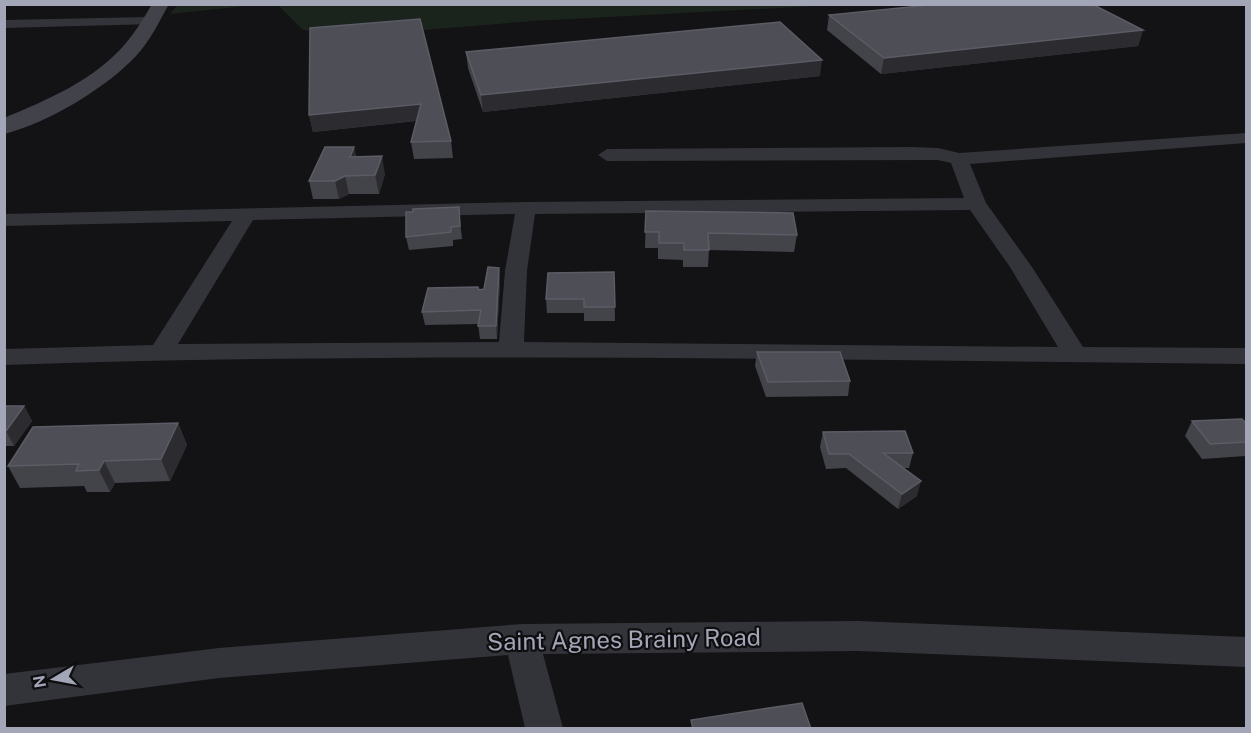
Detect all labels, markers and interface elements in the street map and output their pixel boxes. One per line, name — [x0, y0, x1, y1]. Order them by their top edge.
street label: Saint Agnes Brainy Road — [487, 623, 761, 655]
north arrow — [24, 649, 84, 709]
text: N — [29, 674, 50, 689]

